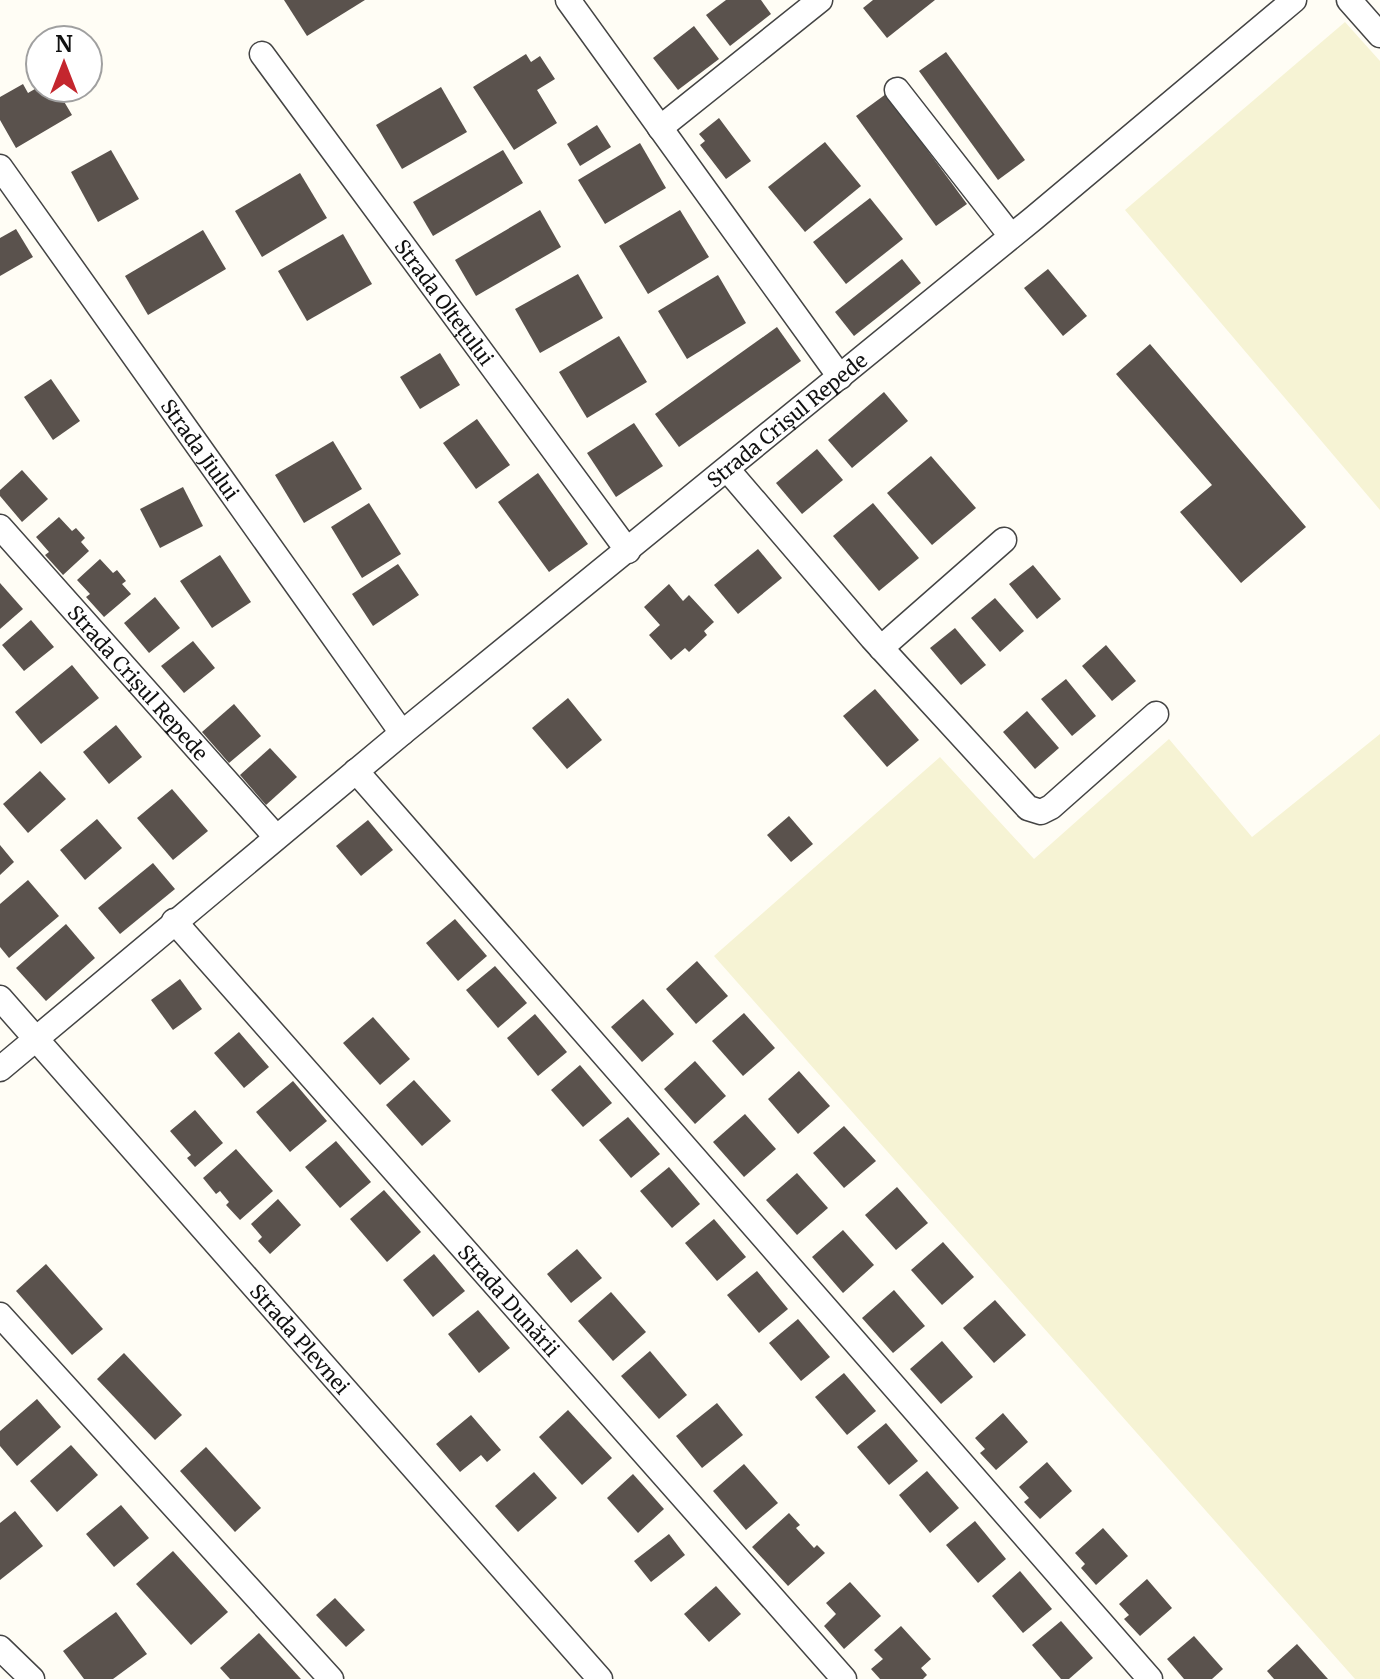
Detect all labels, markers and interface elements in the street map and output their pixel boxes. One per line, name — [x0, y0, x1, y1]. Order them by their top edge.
north arrow — [24, 24, 104, 104]
text: N — [55, 30, 73, 58]
street label: Strada Oltețului — [390, 234, 499, 370]
street label: Strada Crișul Repede — [702, 347, 872, 492]
street label: Strada Jiului — [156, 394, 245, 504]
street label: Strada Crișul Repede — [63, 600, 214, 765]
street label: Strada Dunării — [453, 1239, 565, 1361]
street label: Strada Plevnei — [245, 1279, 355, 1399]

